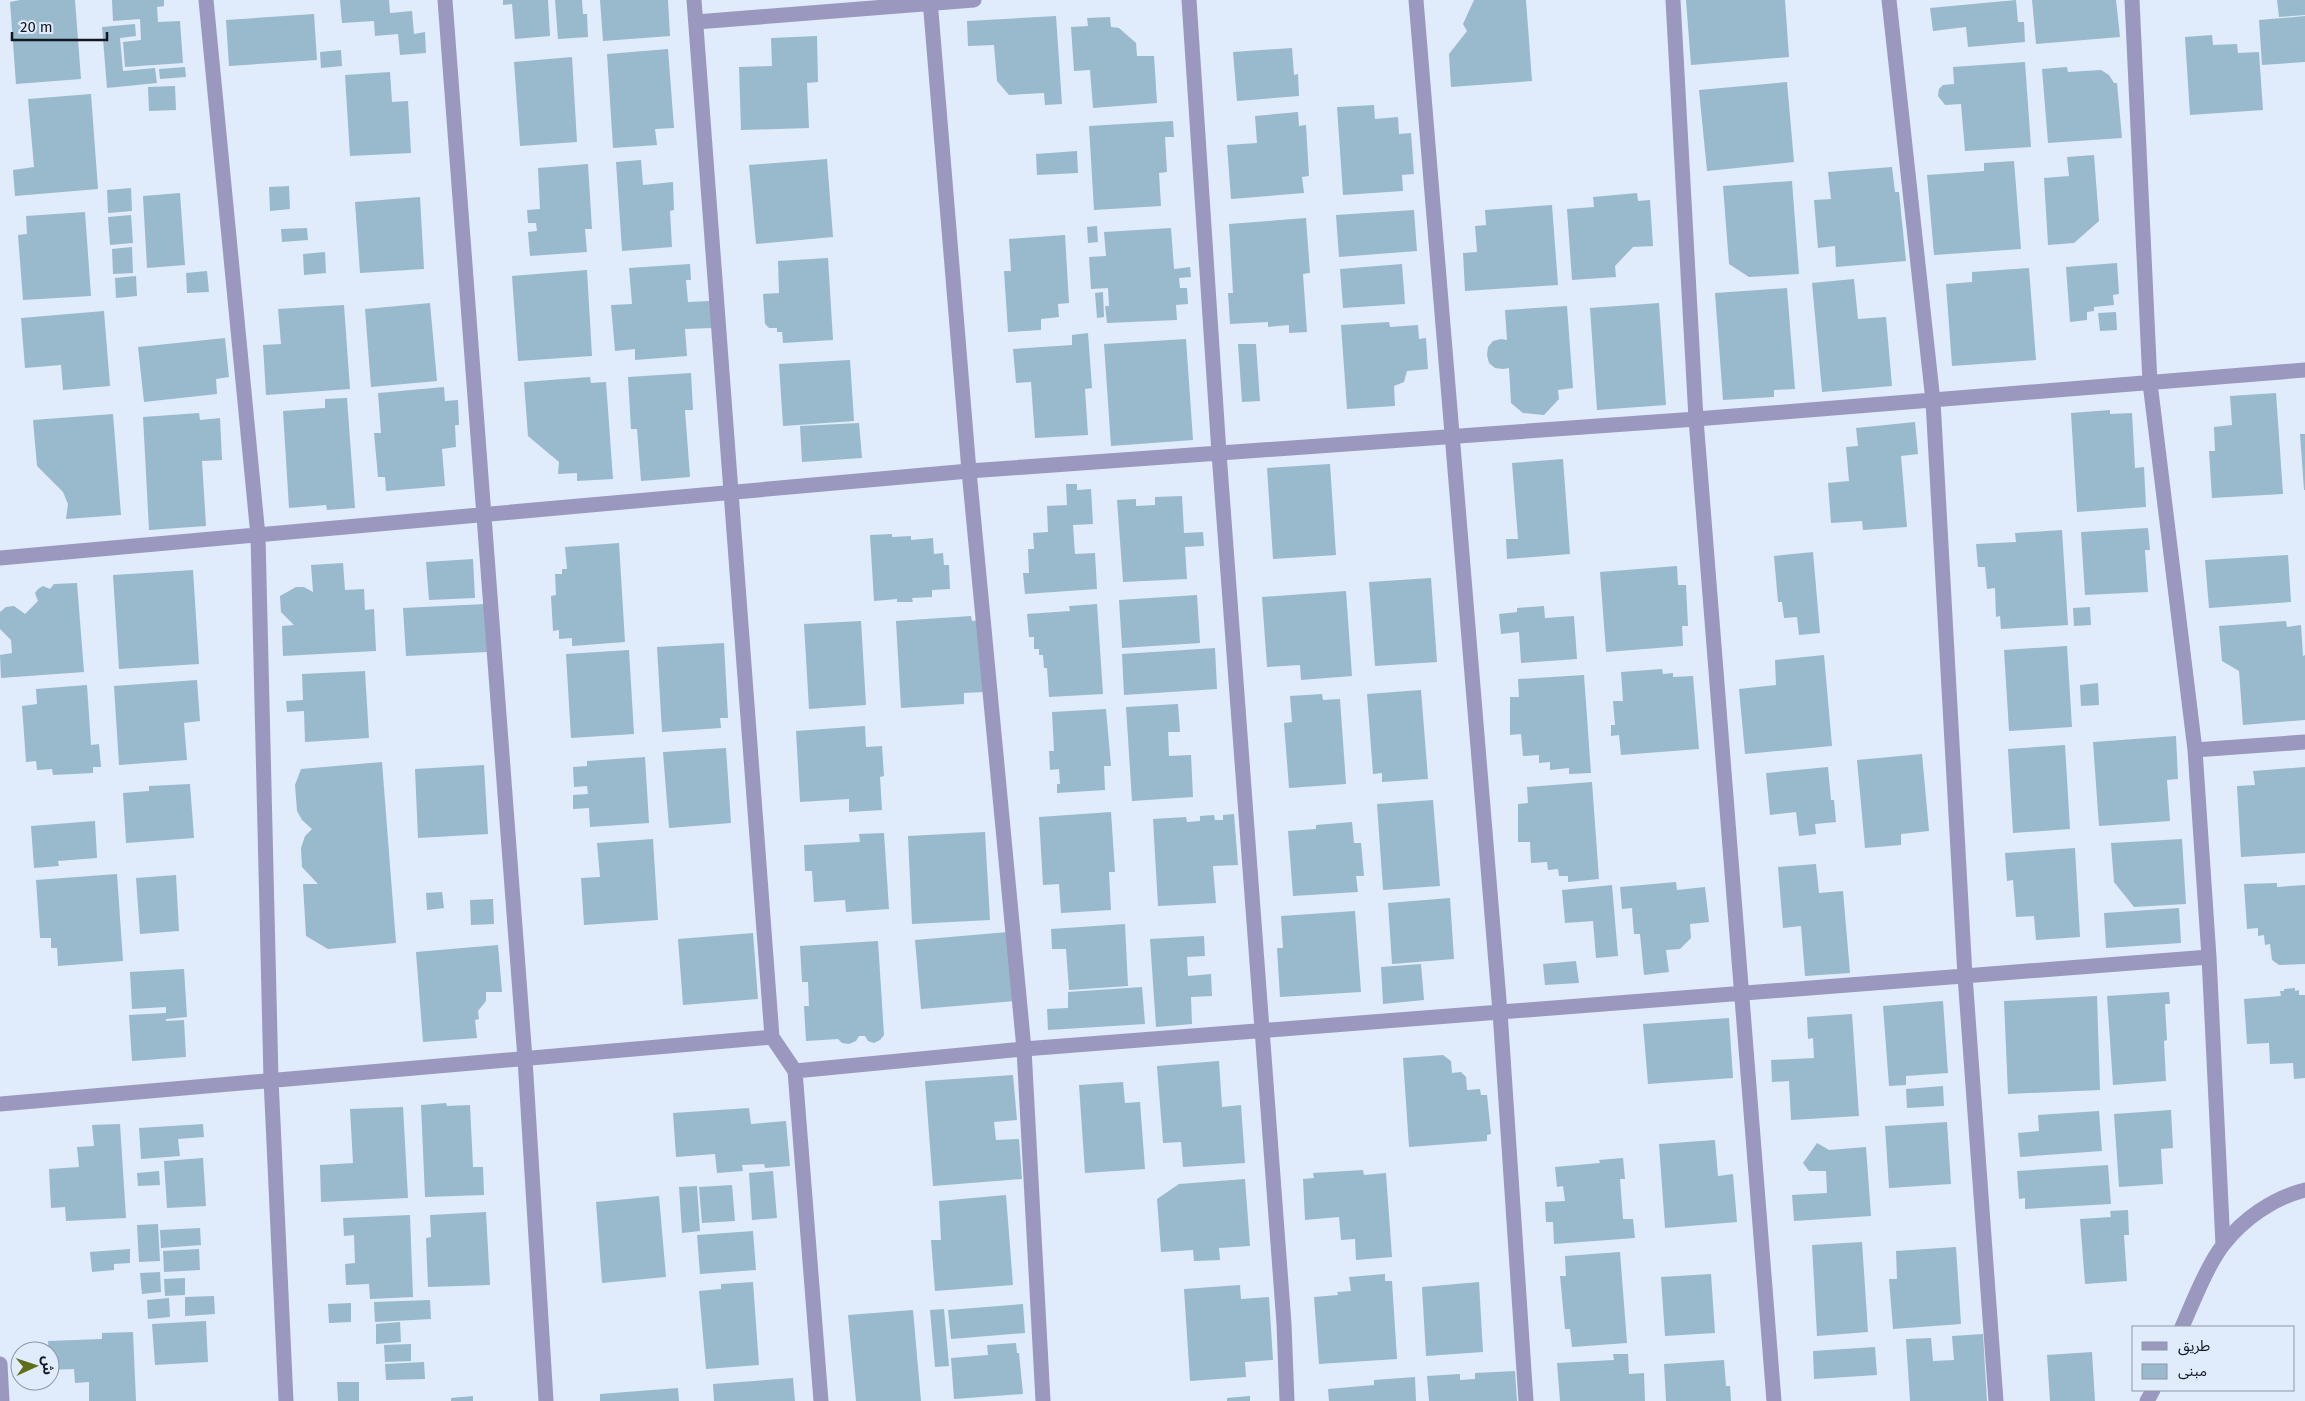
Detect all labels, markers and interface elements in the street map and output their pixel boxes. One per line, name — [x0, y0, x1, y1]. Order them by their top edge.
scale bar — [12, 10, 108, 42]
text: 20 m — [20, 18, 53, 36]
legend — [2132, 1326, 2295, 1391]
text: طريق — [2178, 1337, 2210, 1356]
north arrow — [10, 1341, 60, 1391]
text: ش — [38, 1355, 56, 1375]
text: مبنى — [2178, 1362, 2207, 1380]

